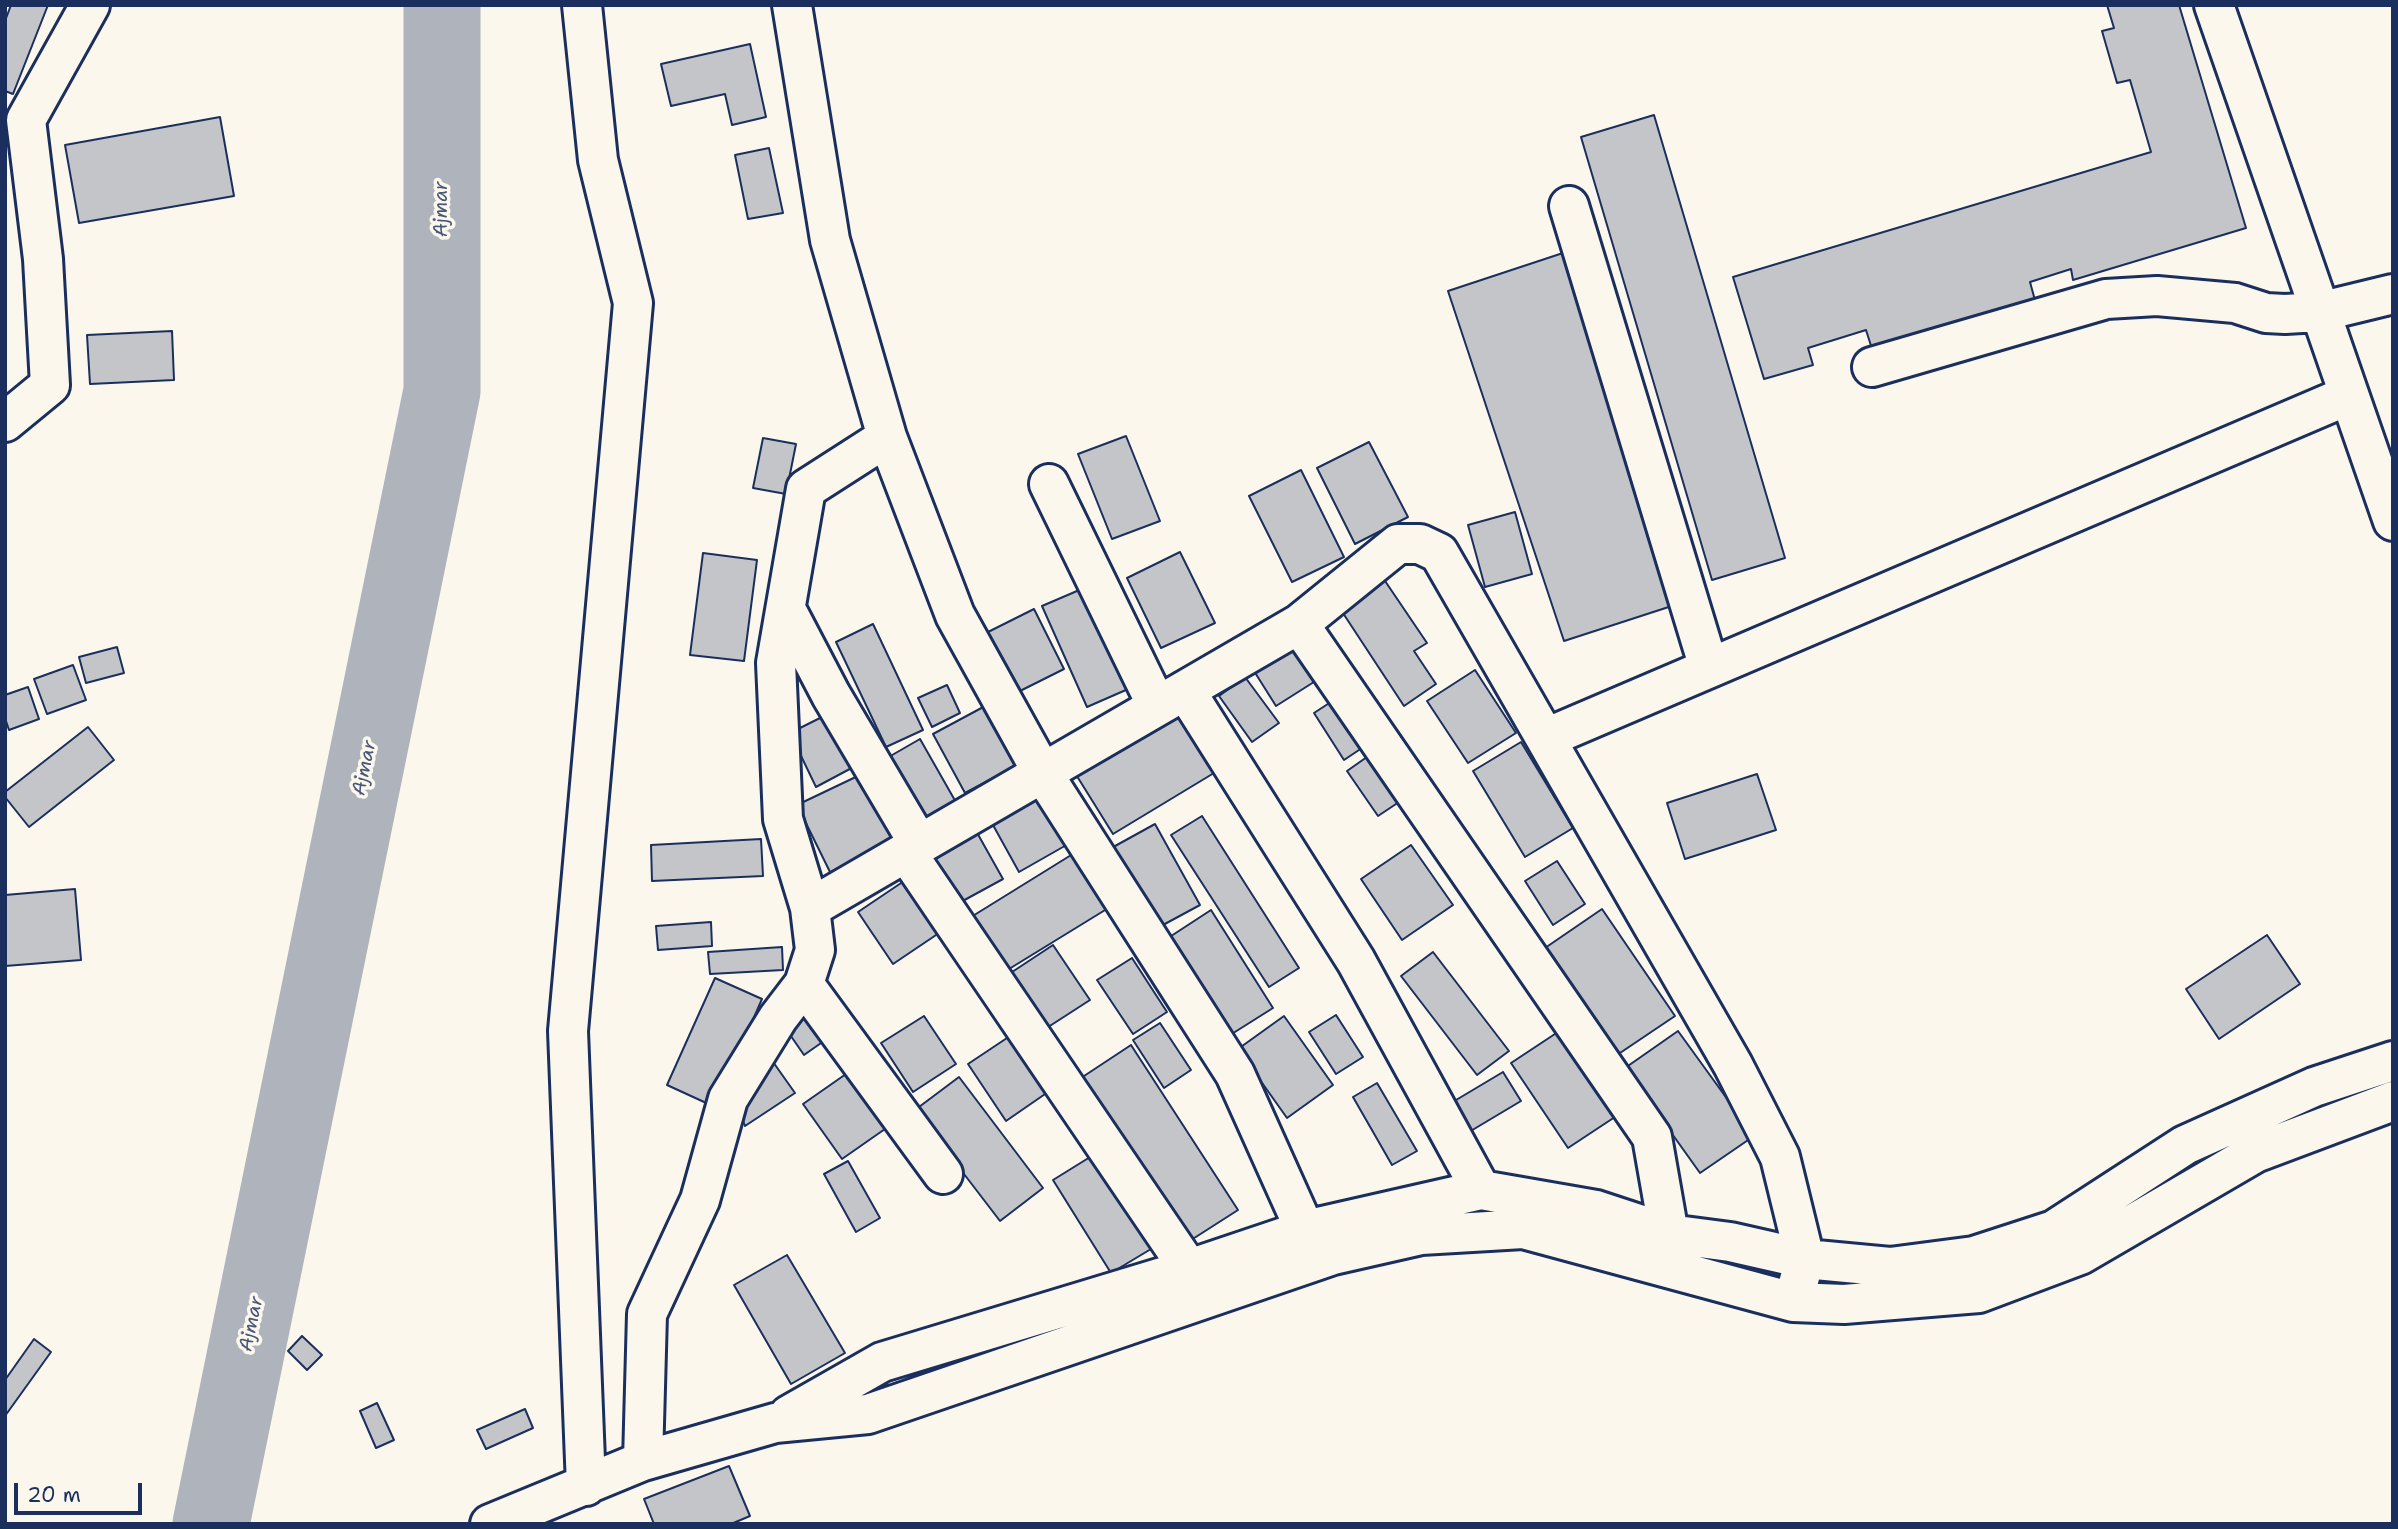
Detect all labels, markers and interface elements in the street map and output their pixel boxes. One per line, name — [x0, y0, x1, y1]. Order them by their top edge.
water label: Ajmar — [431, 181, 453, 237]
water label: Ajmar — [348, 738, 382, 798]
water label: Ajmar — [235, 1294, 269, 1354]
scale bar — [18, 1470, 145, 1514]
text: 20 m — [27, 1481, 81, 1509]

